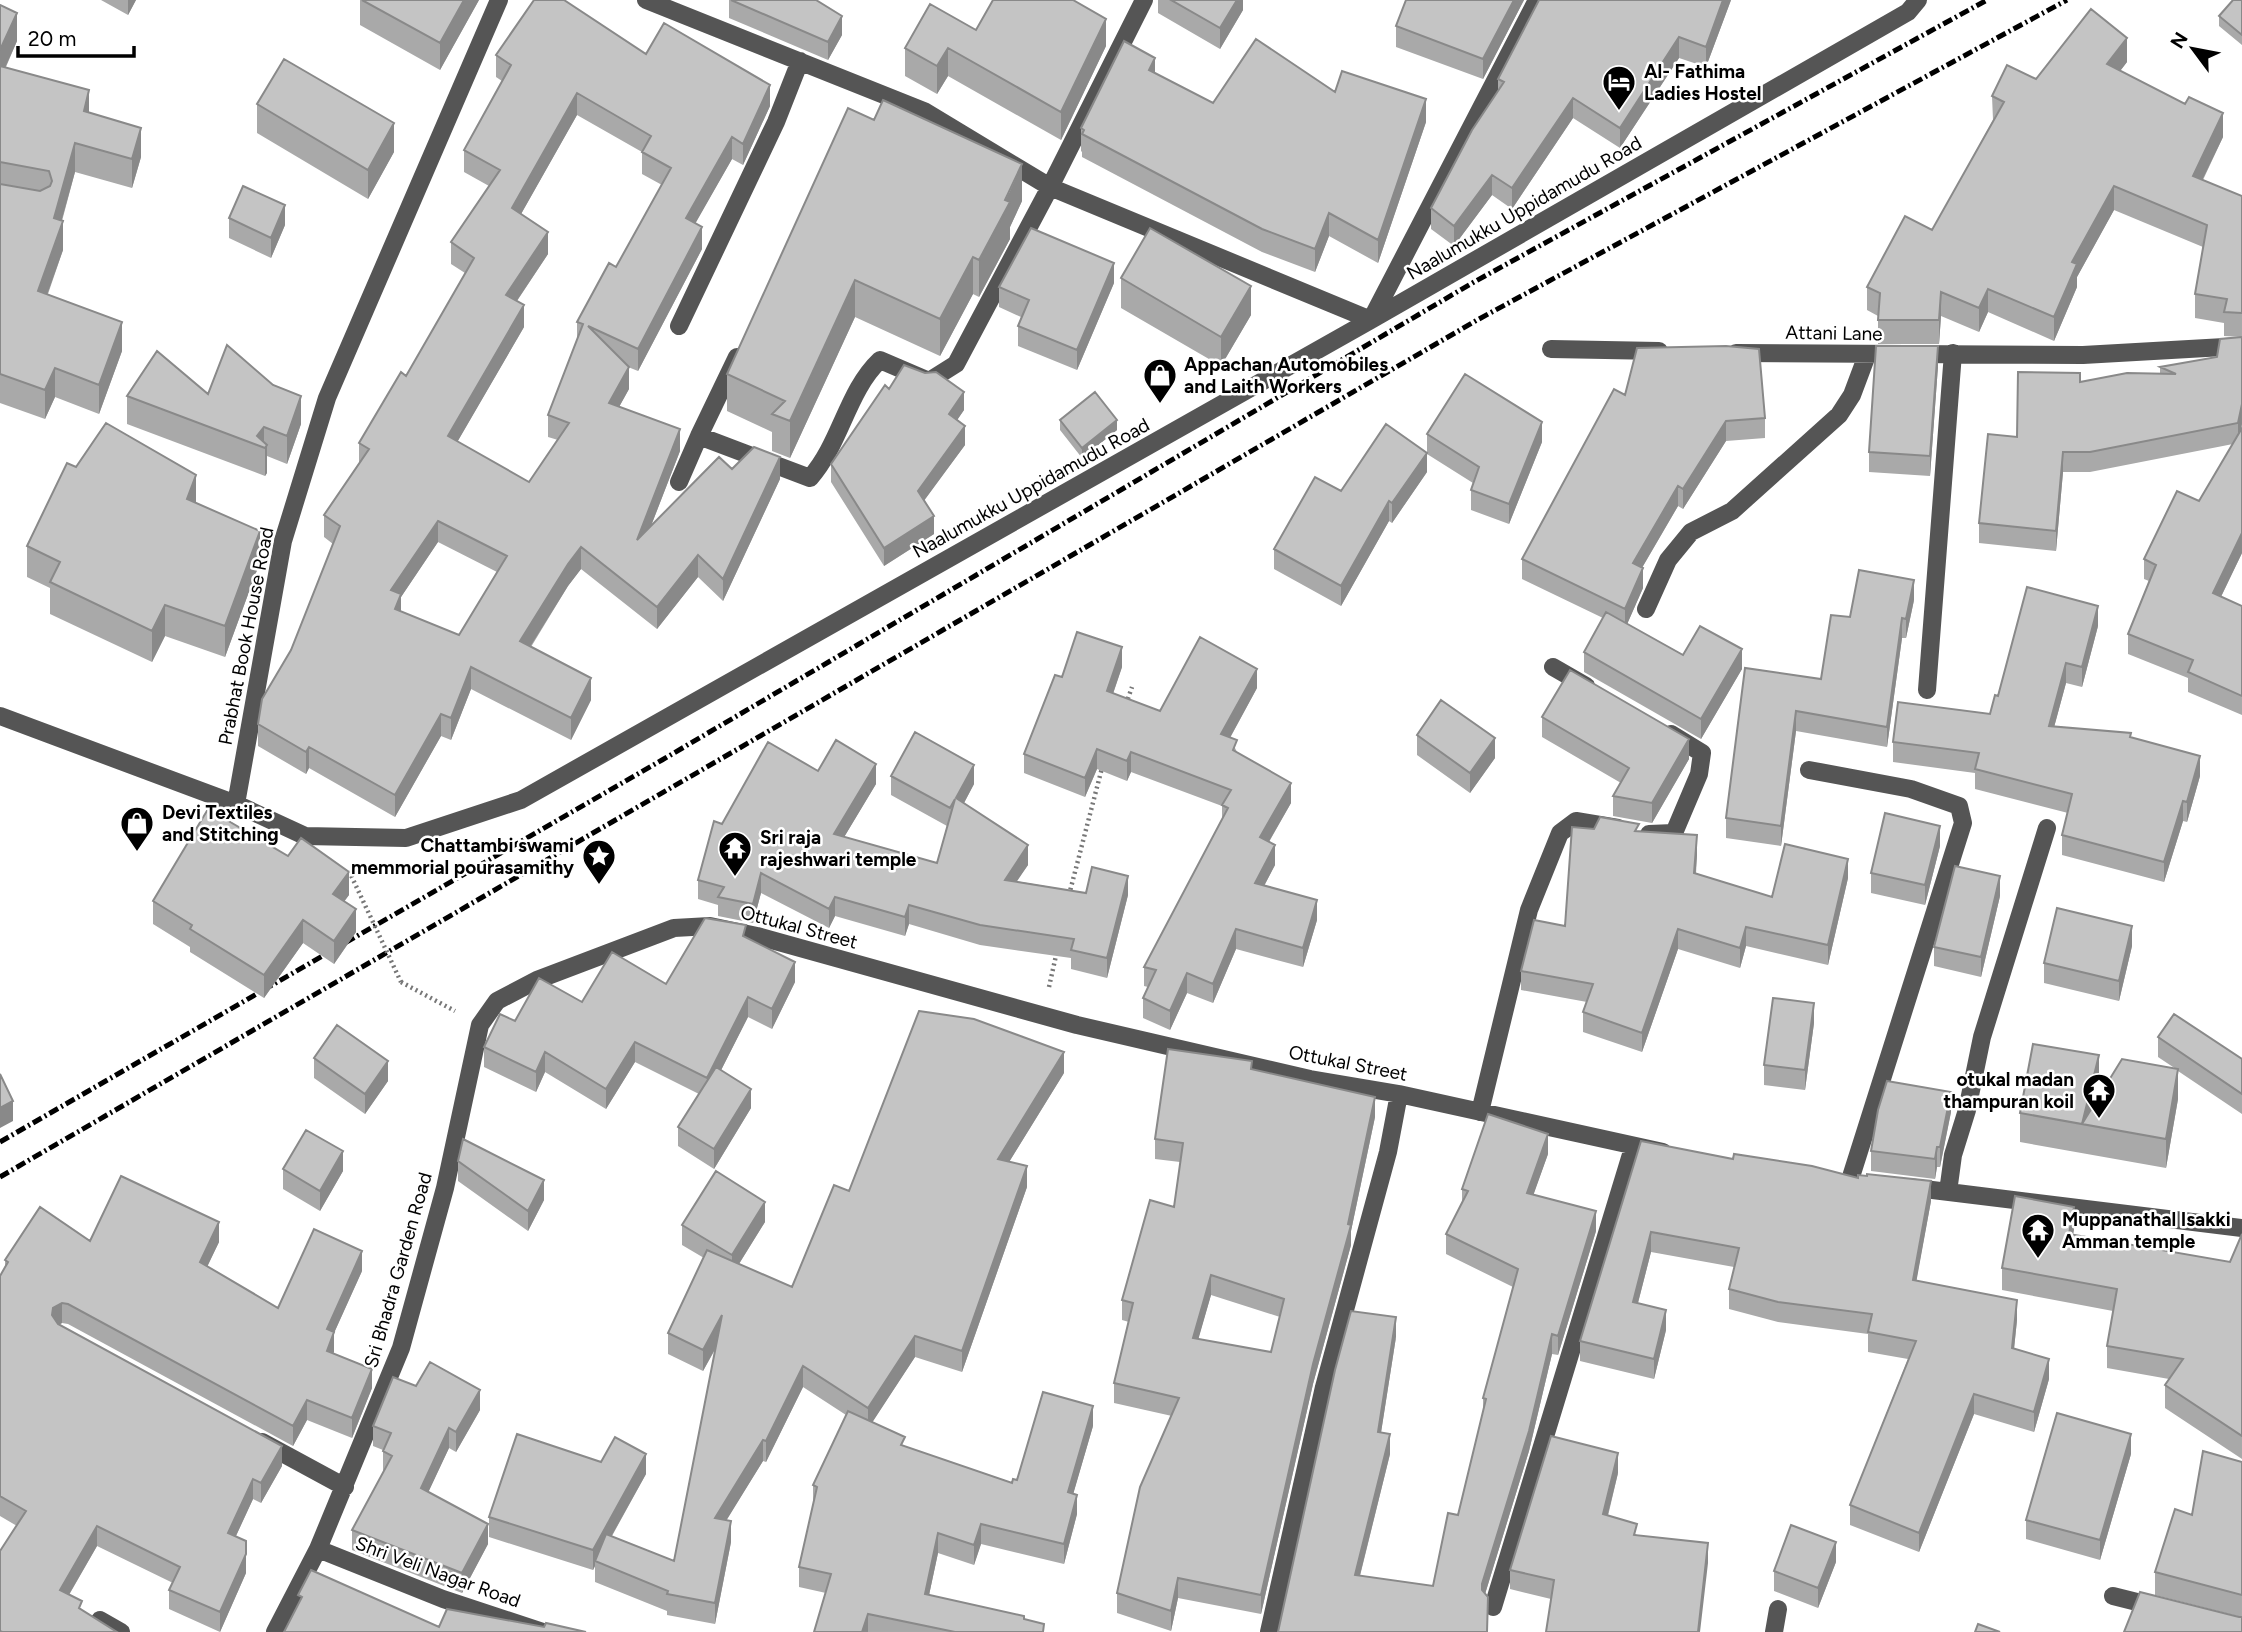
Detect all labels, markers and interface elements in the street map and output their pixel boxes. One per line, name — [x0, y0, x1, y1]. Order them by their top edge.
scale bar — [18, 14, 133, 58]
north arrow — [2158, 14, 2228, 84]
text: 20 m — [28, 26, 76, 51]
text: N — [2165, 28, 2193, 53]
place label: Al- Fathima Ladies Hostel — [1644, 60, 1761, 105]
hotel icon: Al- Fathima Ladies Hostel — [1600, 63, 1638, 112]
street label: Naalumukku Uppidamudu Road — [1402, 131, 1646, 285]
street label: Attani Lane — [1785, 321, 1883, 345]
place label: Appachan Automobiles and Laith Workers — [1184, 353, 1388, 398]
shop icon: Appachan Automobiles and Laith Workers — [1141, 356, 1179, 405]
street label: Naalumukku Uppidamudu Road — [908, 413, 1154, 563]
street label: Prabhat Book House Road — [214, 525, 278, 747]
place label: Devi Textiles and Stitching — [162, 801, 279, 846]
shop icon: Devi Textiles and Stitching — [118, 804, 156, 853]
place label: Sri raja rajeshwari temple — [760, 826, 917, 871]
temple icon: Sri raja rajeshwari temple — [716, 829, 754, 878]
place label: Chattambi swami memmorial pourasamithy — [351, 834, 574, 879]
place icon: Chattambi swami memmorial pourasamithy — [580, 837, 618, 886]
street label: Ottukal Street — [738, 900, 860, 954]
street label: Ottukal Street — [1287, 1040, 1409, 1086]
place label: otukal madan thampuran koil — [1944, 1068, 2074, 1113]
temple icon: otukal madan thampuran koil — [2080, 1071, 2118, 1120]
street label: Sri Bhadra Garden Road — [359, 1170, 437, 1370]
place label: Muppanathal Isakki Amman temple — [2062, 1208, 2231, 1253]
temple icon: Muppanathal Isakki Amman temple — [2019, 1211, 2057, 1260]
street label: Shri Veli Nagar Road — [352, 1531, 524, 1613]

